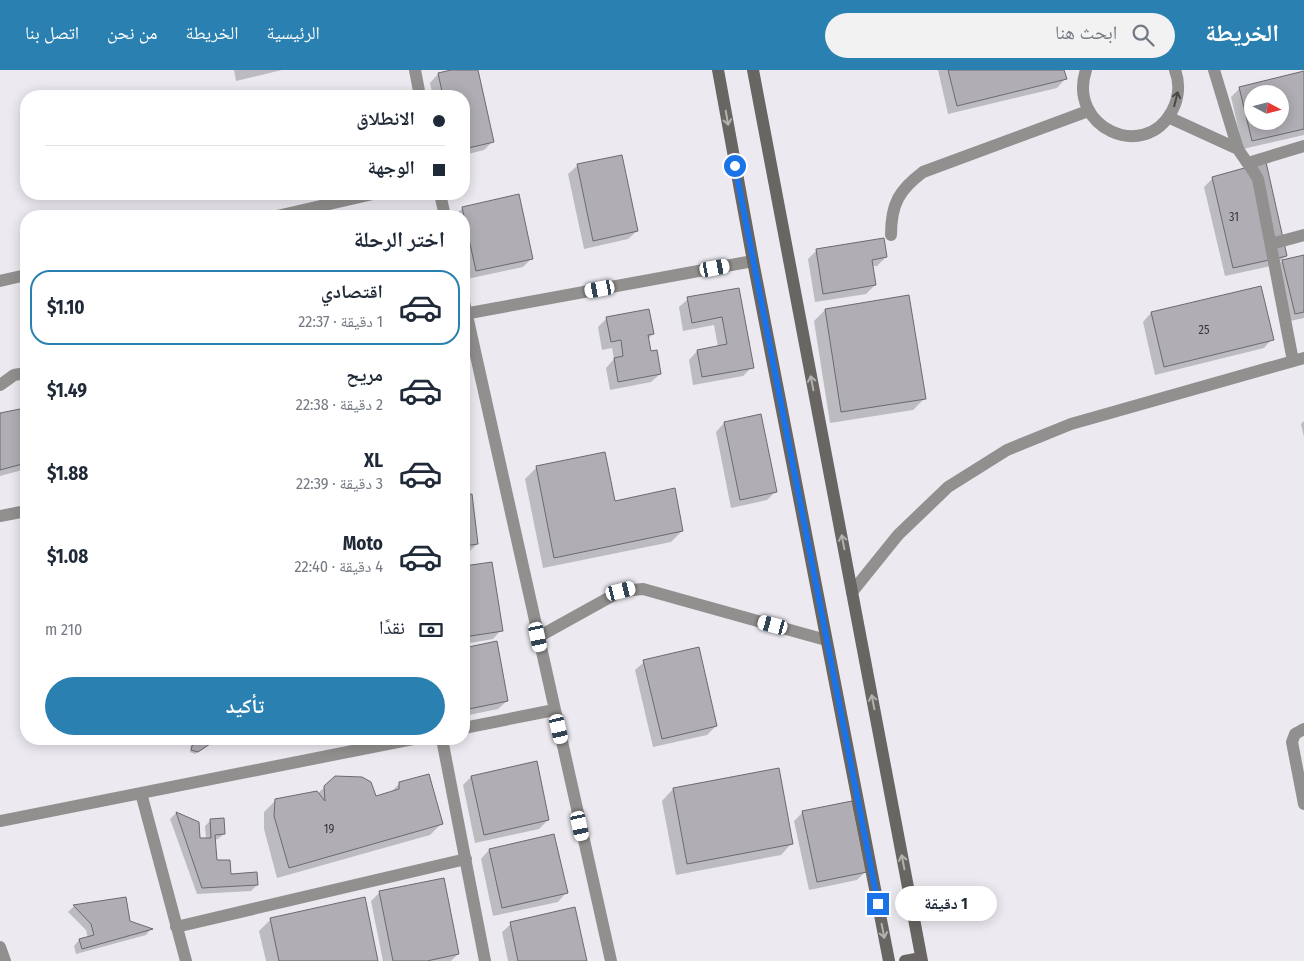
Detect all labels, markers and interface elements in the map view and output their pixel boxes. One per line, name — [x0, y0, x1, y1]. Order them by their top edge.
search box — [825, 13, 1175, 58]
text: الخريطة — [1205, 19, 1279, 47]
text: ابحث هنا — [1055, 21, 1117, 44]
icon: search — [1129, 21, 1157, 49]
text: اتصل بنا — [25, 22, 79, 44]
text: من نحن — [107, 22, 158, 44]
text: الخريطة — [186, 22, 239, 44]
text: الرئيسية — [267, 22, 320, 44]
north arrow — [1244, 85, 1289, 130]
map controls — [1244, 85, 1289, 130]
one-way arrow — [1172, 91, 1181, 107]
text: الانطلاق — [356, 107, 415, 130]
one-way arrow — [722, 110, 732, 126]
route start — [724, 155, 746, 177]
text: الوجهة — [367, 156, 415, 179]
house number: 31 — [1229, 210, 1239, 224]
text: اختر الرحلة — [354, 226, 445, 253]
car — [698, 258, 731, 278]
car — [583, 279, 616, 299]
text: اقتصادي — [321, 280, 383, 303]
icon: car — [398, 285, 443, 330]
text: $1.10 — [47, 296, 85, 319]
text: 1 دقيقة · 22:37 — [298, 312, 383, 331]
house number: 25 — [1199, 323, 1210, 337]
text: مريح — [346, 363, 383, 386]
icon: car — [398, 368, 443, 413]
one-way arrow — [807, 375, 817, 391]
text: $1.49 — [47, 379, 87, 402]
text: 2 دقيقة · 22:38 — [296, 395, 383, 414]
text: XL — [364, 449, 383, 472]
icon: car — [398, 451, 443, 496]
text: $1.88 — [47, 462, 88, 485]
text: 3 دقيقة · 22:39 — [296, 474, 383, 493]
text: Moto — [343, 532, 383, 555]
icon: car — [398, 534, 443, 579]
one-way arrow — [837, 535, 847, 551]
text: $1.08 — [47, 545, 88, 568]
text: 4 دقيقة · 22:40 — [295, 557, 383, 576]
car — [604, 580, 637, 602]
car — [756, 614, 789, 636]
text: نقدًا — [379, 616, 405, 639]
icon: cash — [417, 616, 445, 644]
text: 210 m — [45, 620, 82, 639]
car — [527, 621, 548, 653]
button: تأكيد — [45, 677, 445, 735]
one-way arrow — [867, 694, 877, 710]
car — [548, 713, 569, 745]
car — [569, 810, 590, 842]
house number: 19 — [324, 822, 334, 836]
one-way arrow — [898, 854, 907, 870]
callout: 1 دقيقة — [896, 886, 998, 922]
route end — [867, 893, 889, 915]
text: 1 دقيقة — [924, 894, 968, 913]
one-way arrow — [878, 922, 888, 938]

